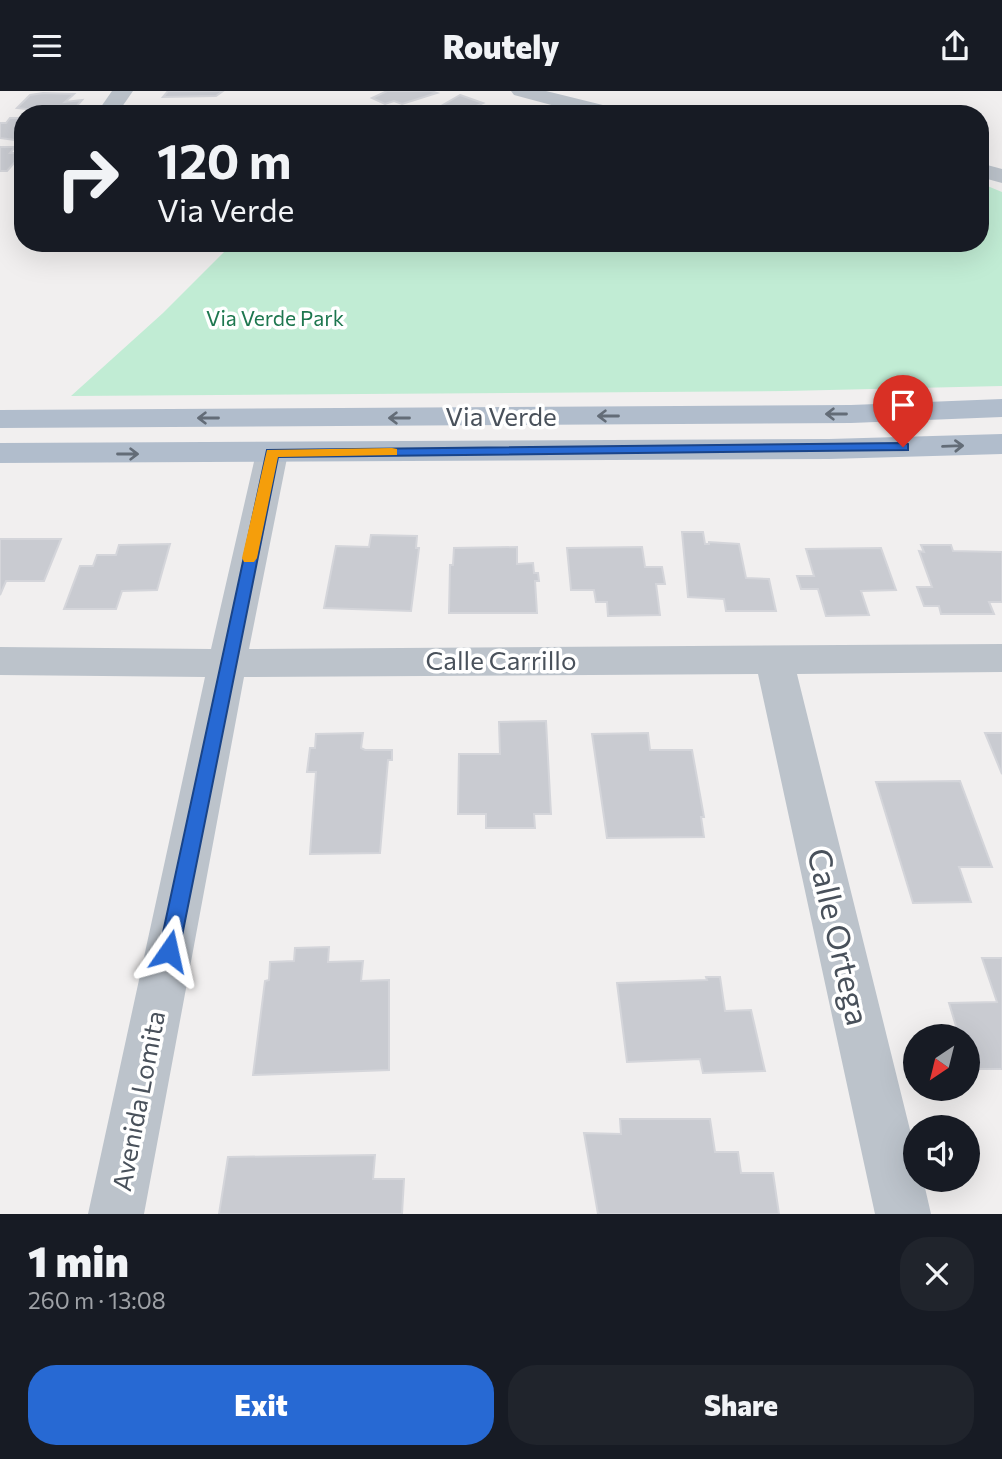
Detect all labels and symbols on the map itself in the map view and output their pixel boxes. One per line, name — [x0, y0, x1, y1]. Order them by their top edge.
park label: Via Verde Park — [206, 305, 344, 330]
pin — [873, 375, 933, 447]
street label: Via Verde — [445, 400, 557, 431]
one-way arrow — [825, 407, 848, 421]
one-way arrow — [597, 409, 620, 423]
one-way arrow — [387, 411, 410, 424]
one-way arrow — [197, 412, 220, 425]
one-way arrow — [941, 439, 964, 452]
one-way arrow — [117, 447, 140, 461]
street label: Calle Carrillo — [426, 644, 576, 675]
street label: Calle Ortega — [800, 844, 880, 1029]
position arrow — [132, 914, 206, 988]
street label: Avenida Lomita — [105, 1008, 170, 1193]
north arrow — [903, 1024, 980, 1101]

